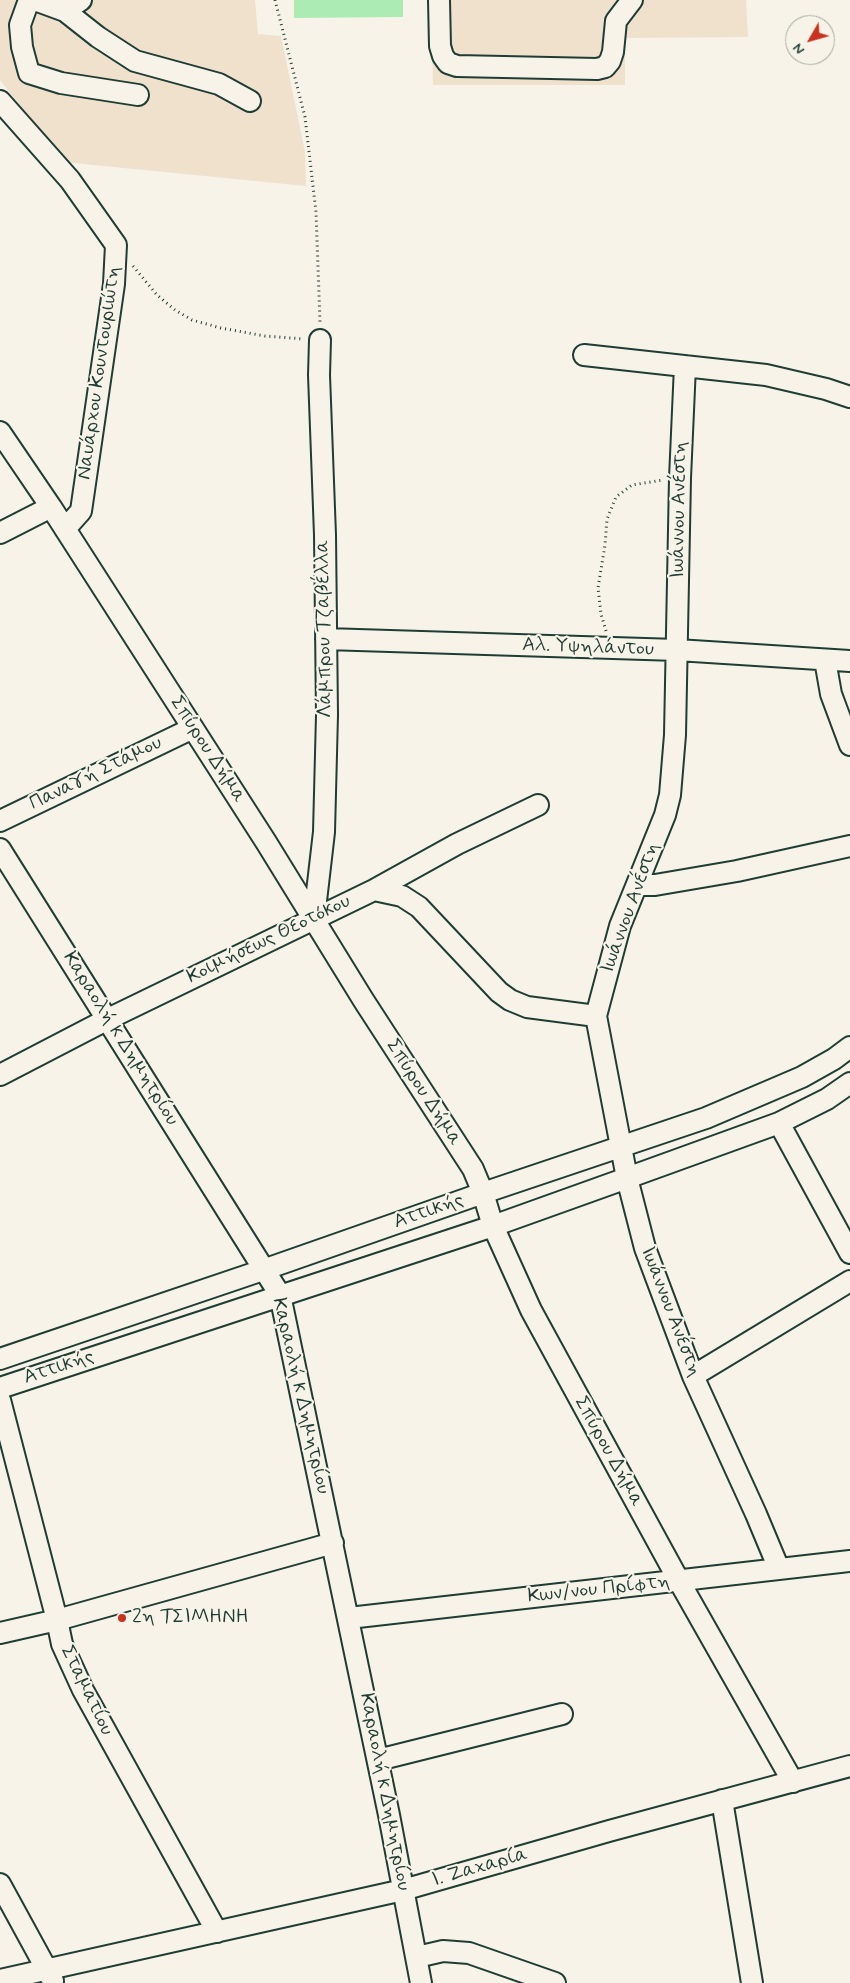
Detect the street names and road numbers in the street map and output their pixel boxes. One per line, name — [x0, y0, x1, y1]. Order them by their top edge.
street label: Ναυάρχου Κουντουριώτη — [73, 265, 127, 481]
street label: Ιωάννου Ανέστη — [667, 441, 693, 579]
street label: Λάμπρου Τζαβέλλα — [311, 540, 339, 718]
street label: Αλ. Υψηλάντου — [522, 634, 654, 662]
street label: Σπύρου Δήμα — [164, 692, 250, 808]
street label: Παναγή Στάμου — [26, 732, 166, 816]
street label: Ιωάννου Ανέστη — [596, 839, 666, 977]
street label: Κοιμήσεως Θεοτόκου — [183, 890, 355, 990]
street label: Καραολή κ Δημητρίου — [57, 948, 183, 1130]
street label: Σπύρου Δήμα — [380, 1035, 466, 1151]
street label: Αττικής — [391, 1189, 467, 1235]
street label: Ιωάννου Ανέστη — [634, 1244, 706, 1380]
street label: Καραολή κ Δημητρίου — [266, 1296, 334, 1496]
street label: Αττικής — [21, 1345, 97, 1391]
street label: Σπύρου Δήμα — [568, 1393, 648, 1511]
street label: Κων/νου Πρίφτη — [527, 1571, 671, 1609]
street label: Σταματίου — [54, 1642, 118, 1740]
street label: Καραολή κ Δημητρίου — [353, 1691, 415, 1893]
street label: Ι. Ζαχαρία — [429, 1843, 531, 1893]

